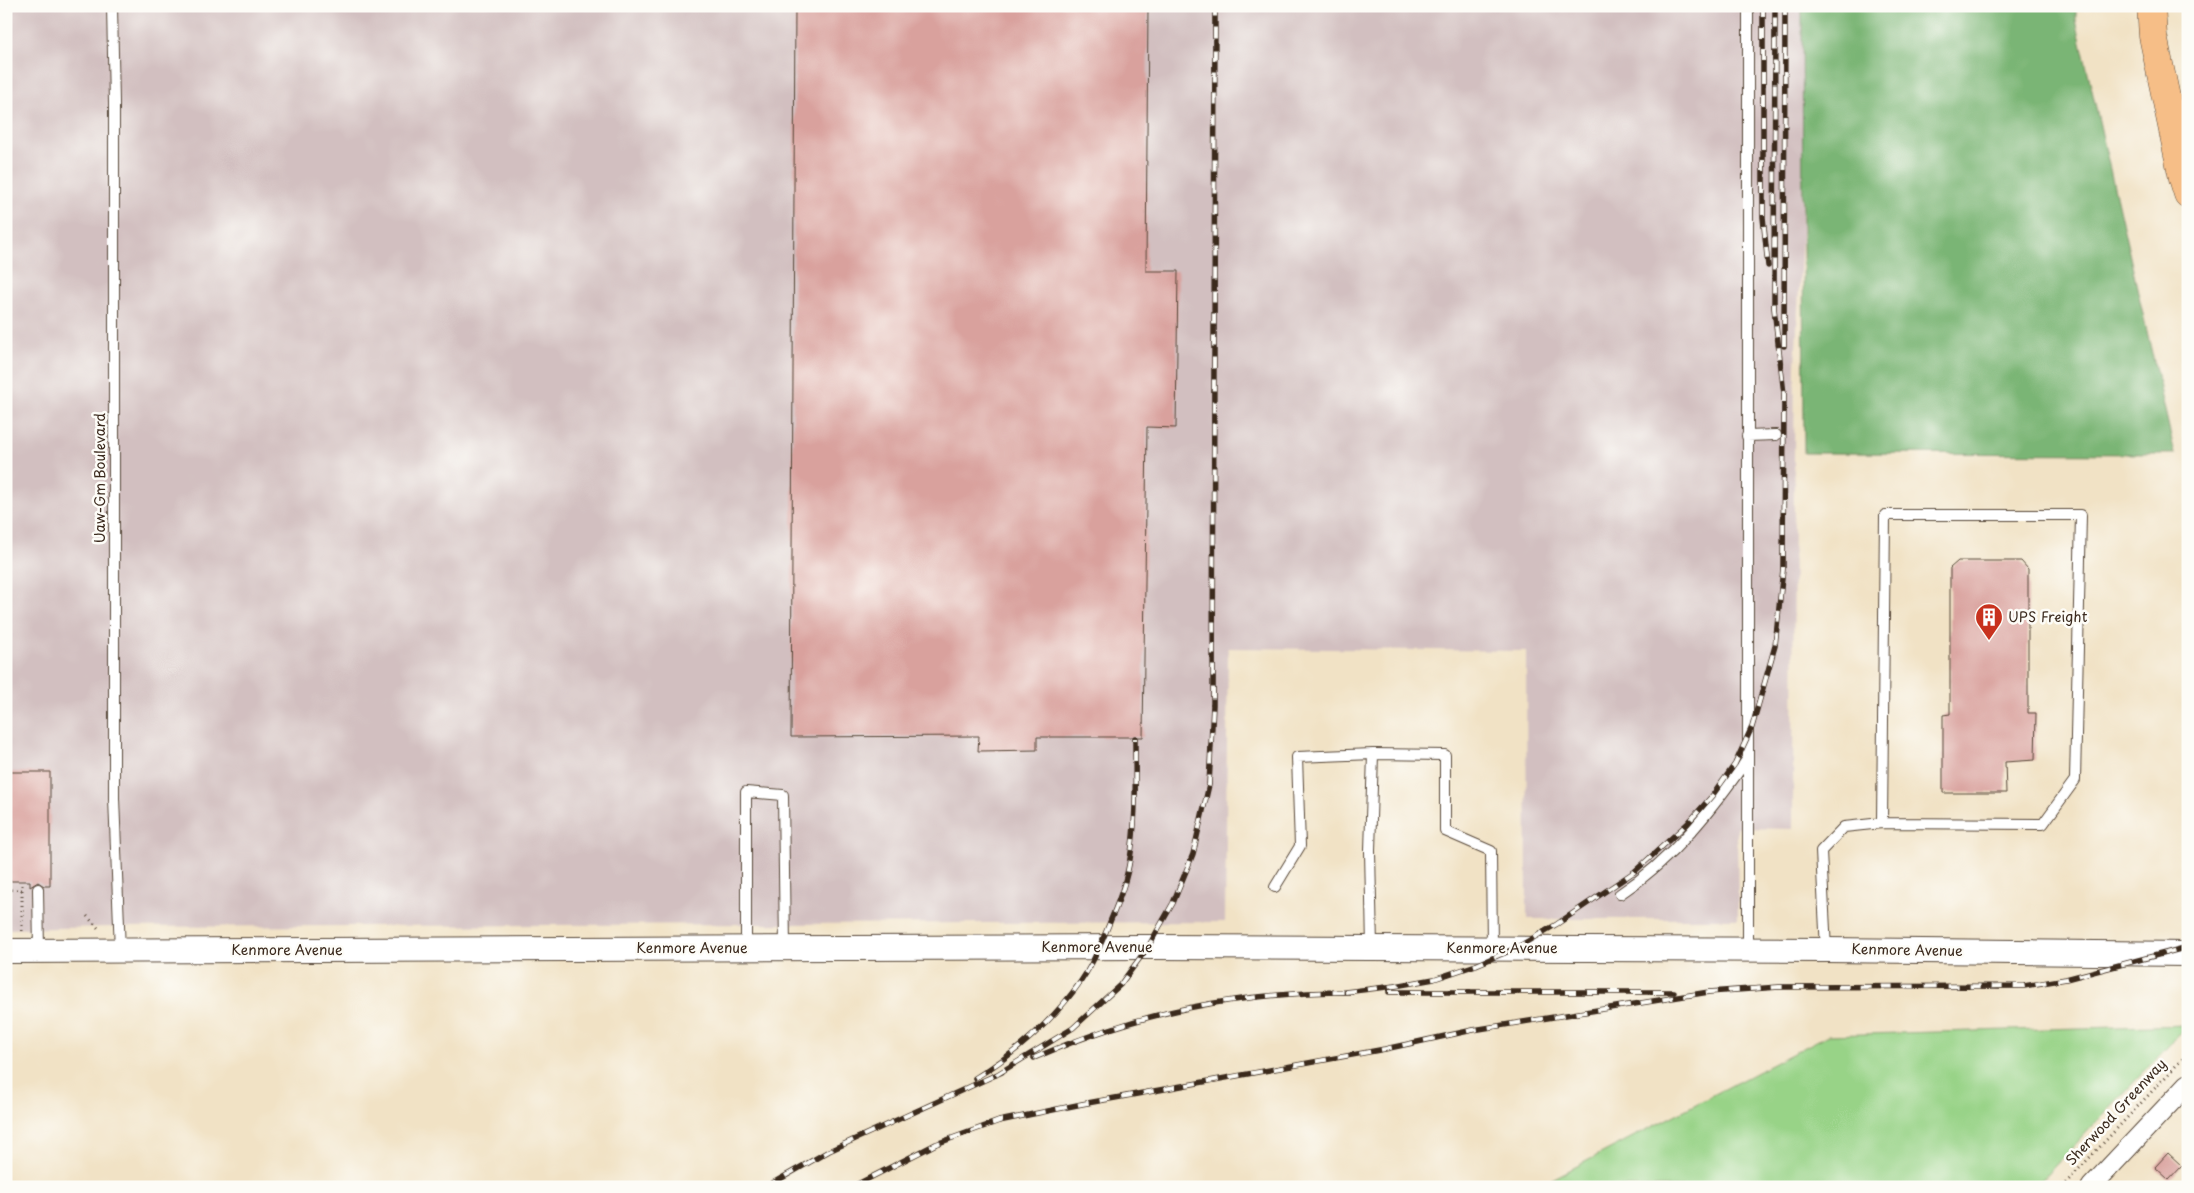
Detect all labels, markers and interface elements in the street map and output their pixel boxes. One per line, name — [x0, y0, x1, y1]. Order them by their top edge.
street label: Uaw-Gm Boulevard — [89, 412, 110, 543]
building icon: UPS Freight — [1974, 602, 2004, 641]
place label: UPS Freight — [2008, 606, 2088, 627]
street label: Kenmore Avenue — [1041, 936, 1153, 957]
street label: Kenmore Avenue — [636, 937, 748, 958]
street label: Kenmore Avenue — [1446, 937, 1558, 958]
street label: Kenmore Avenue — [1851, 938, 1963, 961]
street label: Kenmore Avenue — [231, 939, 343, 960]
street label: Sherwood Greenway — [2060, 1054, 2171, 1170]

